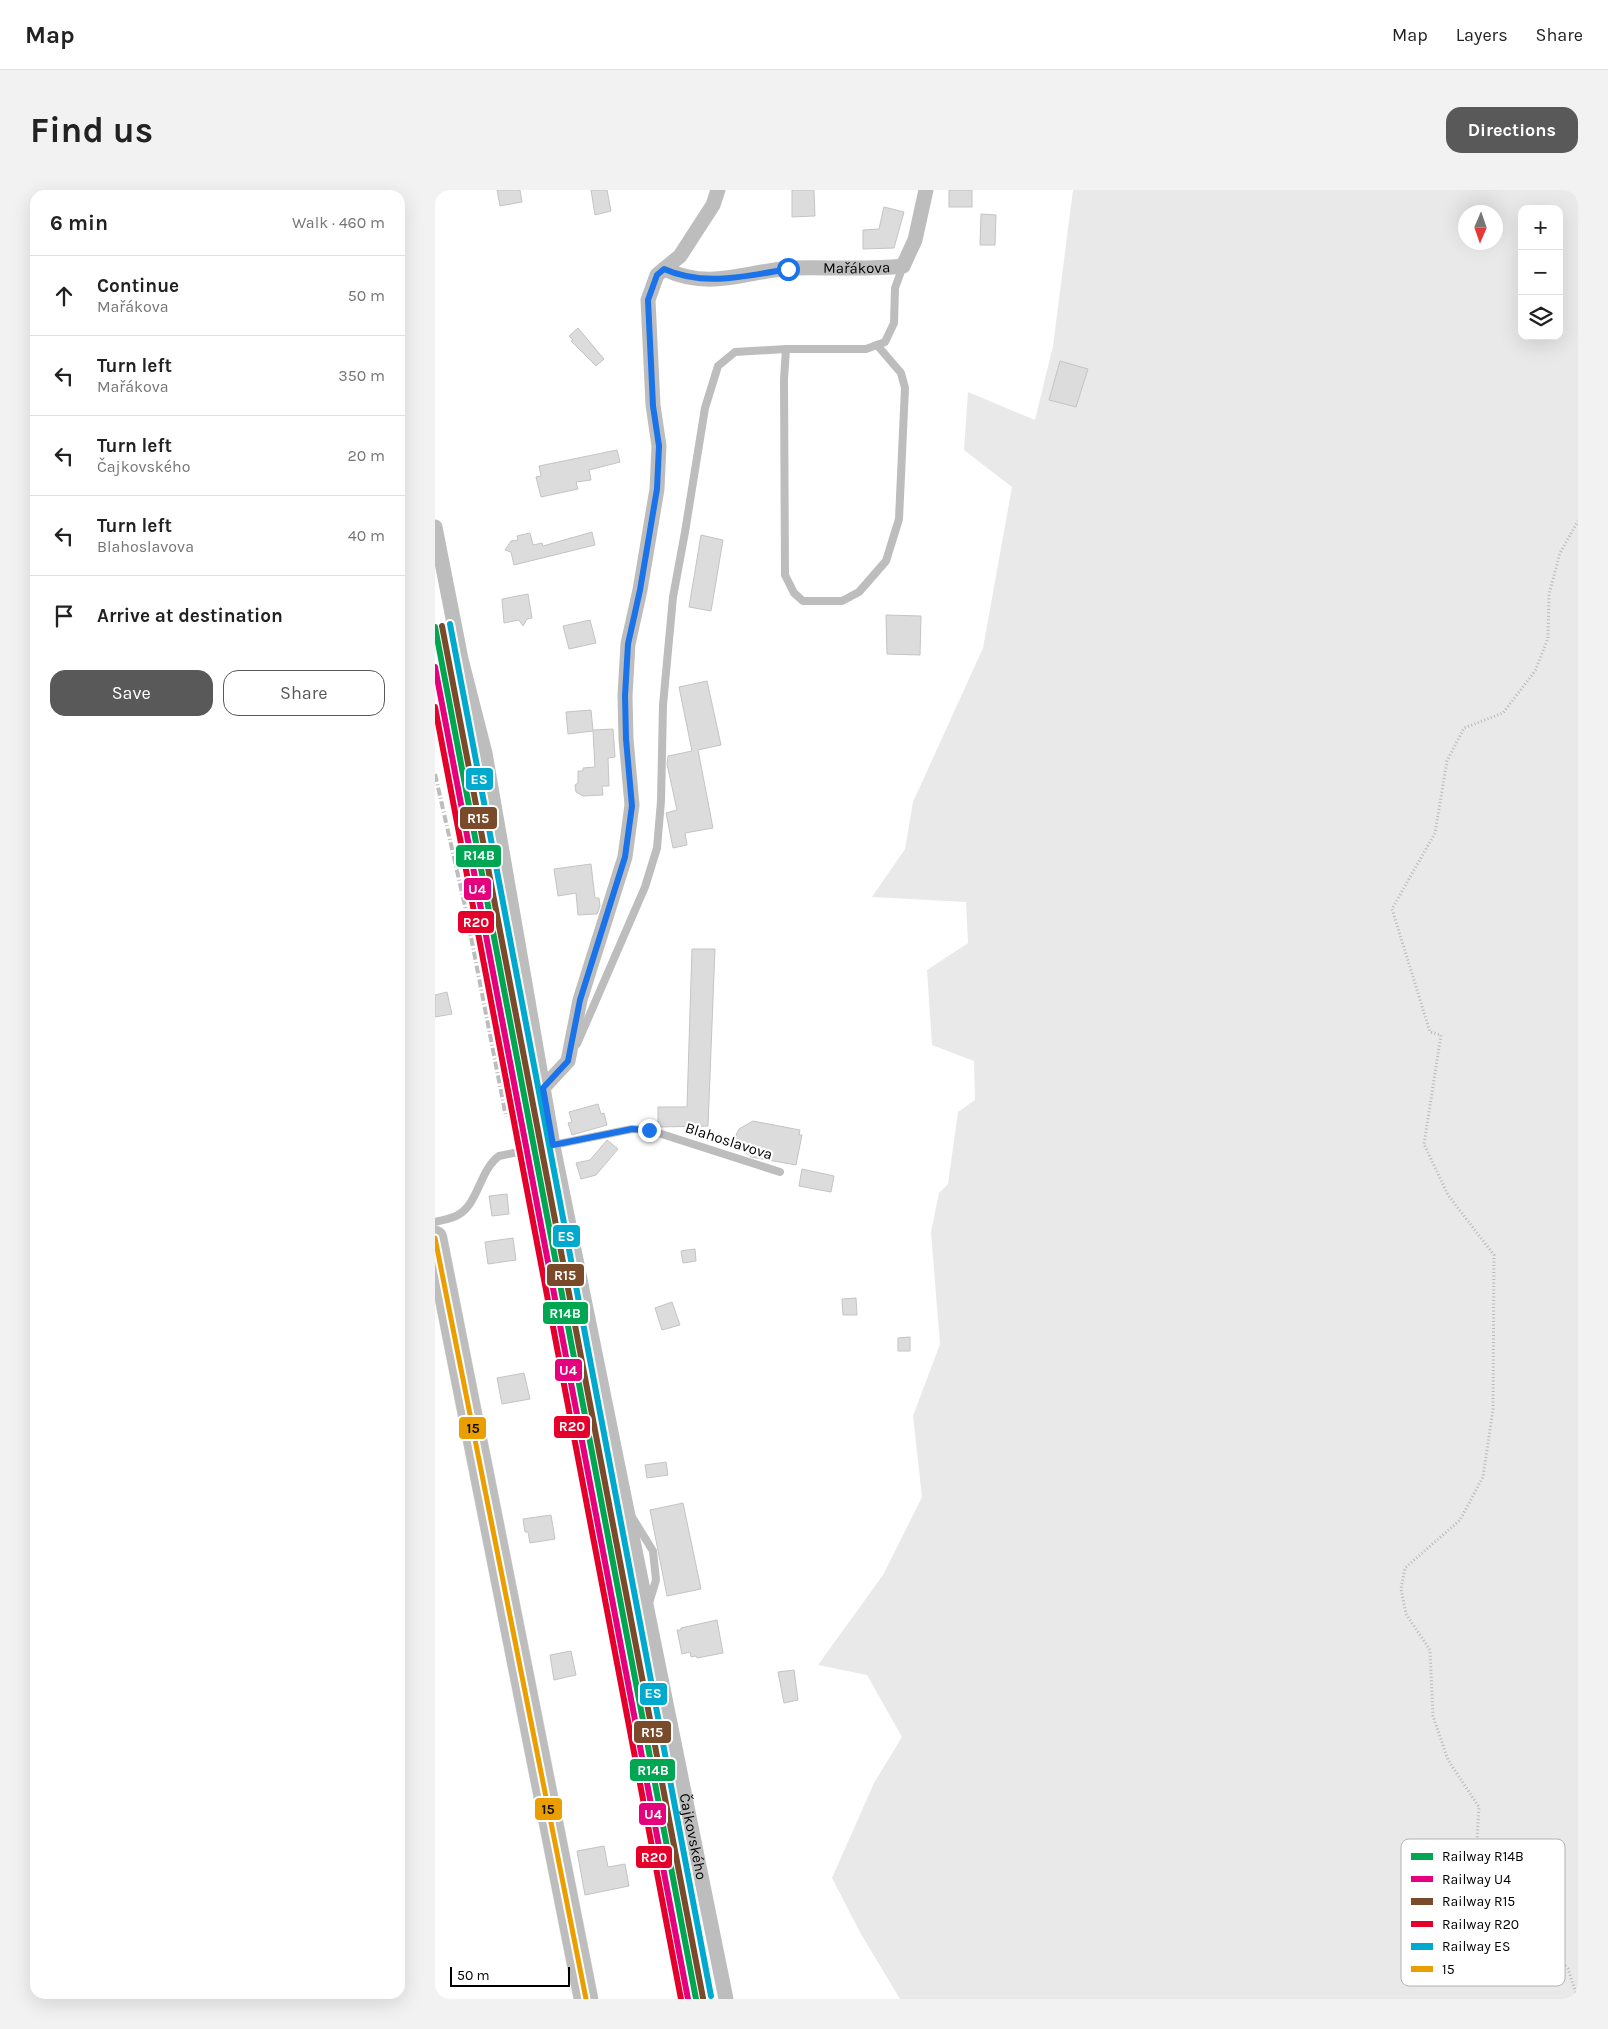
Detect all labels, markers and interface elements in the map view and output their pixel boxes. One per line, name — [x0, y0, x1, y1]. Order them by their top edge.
text: Map — [25, 21, 75, 49]
text: Map — [1392, 24, 1428, 46]
text: Layers — [1456, 24, 1508, 46]
text: Share — [1536, 24, 1583, 46]
button: Directions — [1446, 107, 1578, 153]
text: Find us — [30, 110, 153, 151]
north arrow — [1458, 205, 1503, 250]
map controls — [1518, 205, 1563, 340]
button: + — [1518, 205, 1563, 250]
text: 6 min — [50, 211, 108, 235]
text: Walk · 460 m — [292, 213, 385, 232]
button: − — [1518, 250, 1563, 295]
route start — [777, 258, 800, 281]
street label: Mařákova — [823, 258, 891, 277]
text: Continue — [97, 275, 179, 297]
icon: ahead — [50, 282, 78, 310]
text: 50 m — [348, 286, 385, 305]
button: layers — [1518, 295, 1563, 340]
text: Mařákova — [97, 297, 169, 316]
text: Turn left — [97, 355, 172, 377]
icon: left — [50, 362, 78, 390]
text: 350 m — [338, 366, 385, 385]
text: Mařákova — [97, 377, 169, 396]
text: Turn left — [97, 435, 172, 457]
icon: left — [50, 442, 78, 470]
text: 20 m — [347, 446, 385, 465]
text: Čajkovského — [97, 457, 190, 476]
text: Turn left — [97, 515, 172, 537]
icon: left — [50, 522, 78, 550]
text: 40 m — [348, 526, 385, 545]
text: Blahoslavova — [97, 537, 194, 556]
icon: arrive — [50, 602, 78, 630]
text: Arrive at destination — [97, 605, 283, 627]
button: Save — [50, 670, 213, 716]
button: Share — [223, 670, 385, 716]
line badge: ES — [465, 767, 494, 791]
text: ES — [470, 771, 488, 788]
line badge: R15 — [459, 806, 498, 830]
text: R15 — [467, 810, 489, 827]
line badge: R14B — [455, 844, 502, 868]
text: R14B — [463, 847, 495, 864]
line badge: U4 — [463, 877, 492, 901]
text: U4 — [468, 881, 487, 898]
line badge: R20 — [457, 910, 495, 934]
text: R20 — [463, 914, 489, 931]
street label: Blahoslavova — [683, 1118, 775, 1164]
route end — [638, 1119, 661, 1142]
line badge: ES — [552, 1224, 581, 1248]
text: ES — [557, 1228, 575, 1245]
line badge: R15 — [546, 1263, 585, 1287]
text: R15 — [554, 1267, 576, 1284]
line badge: R14B — [542, 1301, 589, 1325]
text: R14B — [549, 1305, 581, 1322]
line badge: U4 — [554, 1358, 583, 1382]
text: U4 — [559, 1362, 578, 1379]
line badge: R20 — [553, 1415, 591, 1439]
line badge: 15 — [458, 1416, 487, 1440]
text: R20 — [559, 1418, 585, 1435]
text: 15 — [466, 1420, 480, 1437]
line badge: ES — [639, 1682, 668, 1706]
text: ES — [644, 1685, 662, 1702]
line badge: R15 — [633, 1720, 672, 1744]
text: R15 — [641, 1724, 663, 1741]
line badge: R14B — [629, 1758, 676, 1782]
text: R14B — [637, 1762, 669, 1779]
street label: Čajkovského — [676, 1792, 711, 1881]
line badge: 15 — [534, 1797, 563, 1821]
text: 15 — [541, 1801, 555, 1818]
line badge: U4 — [638, 1802, 667, 1826]
text: U4 — [644, 1806, 663, 1823]
legend — [1401, 1839, 1565, 1986]
line badge: R20 — [635, 1845, 673, 1869]
text: Railway R14B — [1442, 1848, 1524, 1865]
text: R20 — [641, 1849, 667, 1866]
text: Railway U4 — [1442, 1871, 1511, 1888]
text: Railway R15 — [1442, 1893, 1515, 1910]
text: Railway R20 — [1442, 1916, 1519, 1933]
text: Railway ES — [1442, 1938, 1510, 1955]
text: 15 — [1442, 1961, 1455, 1978]
scale bar — [450, 1964, 570, 1987]
text: 50 m — [457, 1967, 490, 1984]

